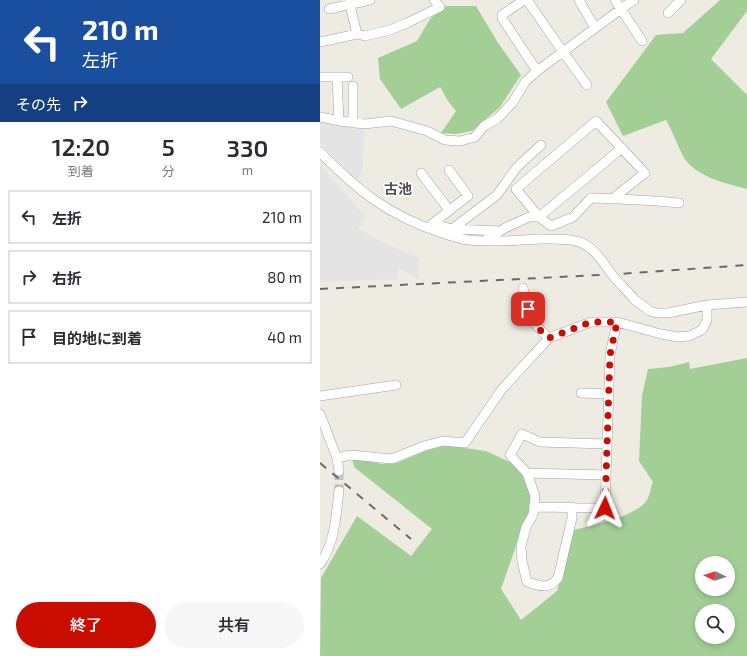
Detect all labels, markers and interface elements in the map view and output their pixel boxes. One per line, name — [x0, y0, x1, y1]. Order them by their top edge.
text: 210 m — [82, 12, 159, 46]
icon: left — [16, 16, 68, 68]
text: 左折 — [82, 49, 118, 71]
icon: right — [69, 92, 91, 114]
text: その先 — [16, 95, 61, 113]
text: 12:20 — [52, 132, 110, 161]
text: 5 — [162, 132, 175, 161]
text: 330 — [226, 133, 268, 162]
text: m — [242, 162, 253, 178]
text: 到着 — [68, 163, 94, 179]
text: 分 — [162, 163, 175, 179]
district label: 古池 — [384, 180, 412, 197]
icon: left — [18, 206, 40, 228]
text: 210 m — [262, 208, 302, 226]
text: 左折 — [52, 209, 82, 227]
icon: right — [18, 266, 40, 288]
text: 80 m — [267, 268, 302, 286]
text: 右折 — [52, 269, 82, 287]
pin — [511, 292, 545, 326]
icon: arrive — [517, 298, 539, 320]
icon: arrive — [18, 326, 40, 348]
text: 40 m — [267, 328, 302, 346]
text: 目的地に到着 — [52, 329, 142, 347]
position arrow — [584, 487, 626, 529]
north arrow — [695, 556, 735, 596]
map controls — [695, 556, 735, 644]
button: 終了 — [16, 602, 156, 648]
button: 共有 — [164, 602, 304, 648]
button: search — [695, 604, 735, 644]

